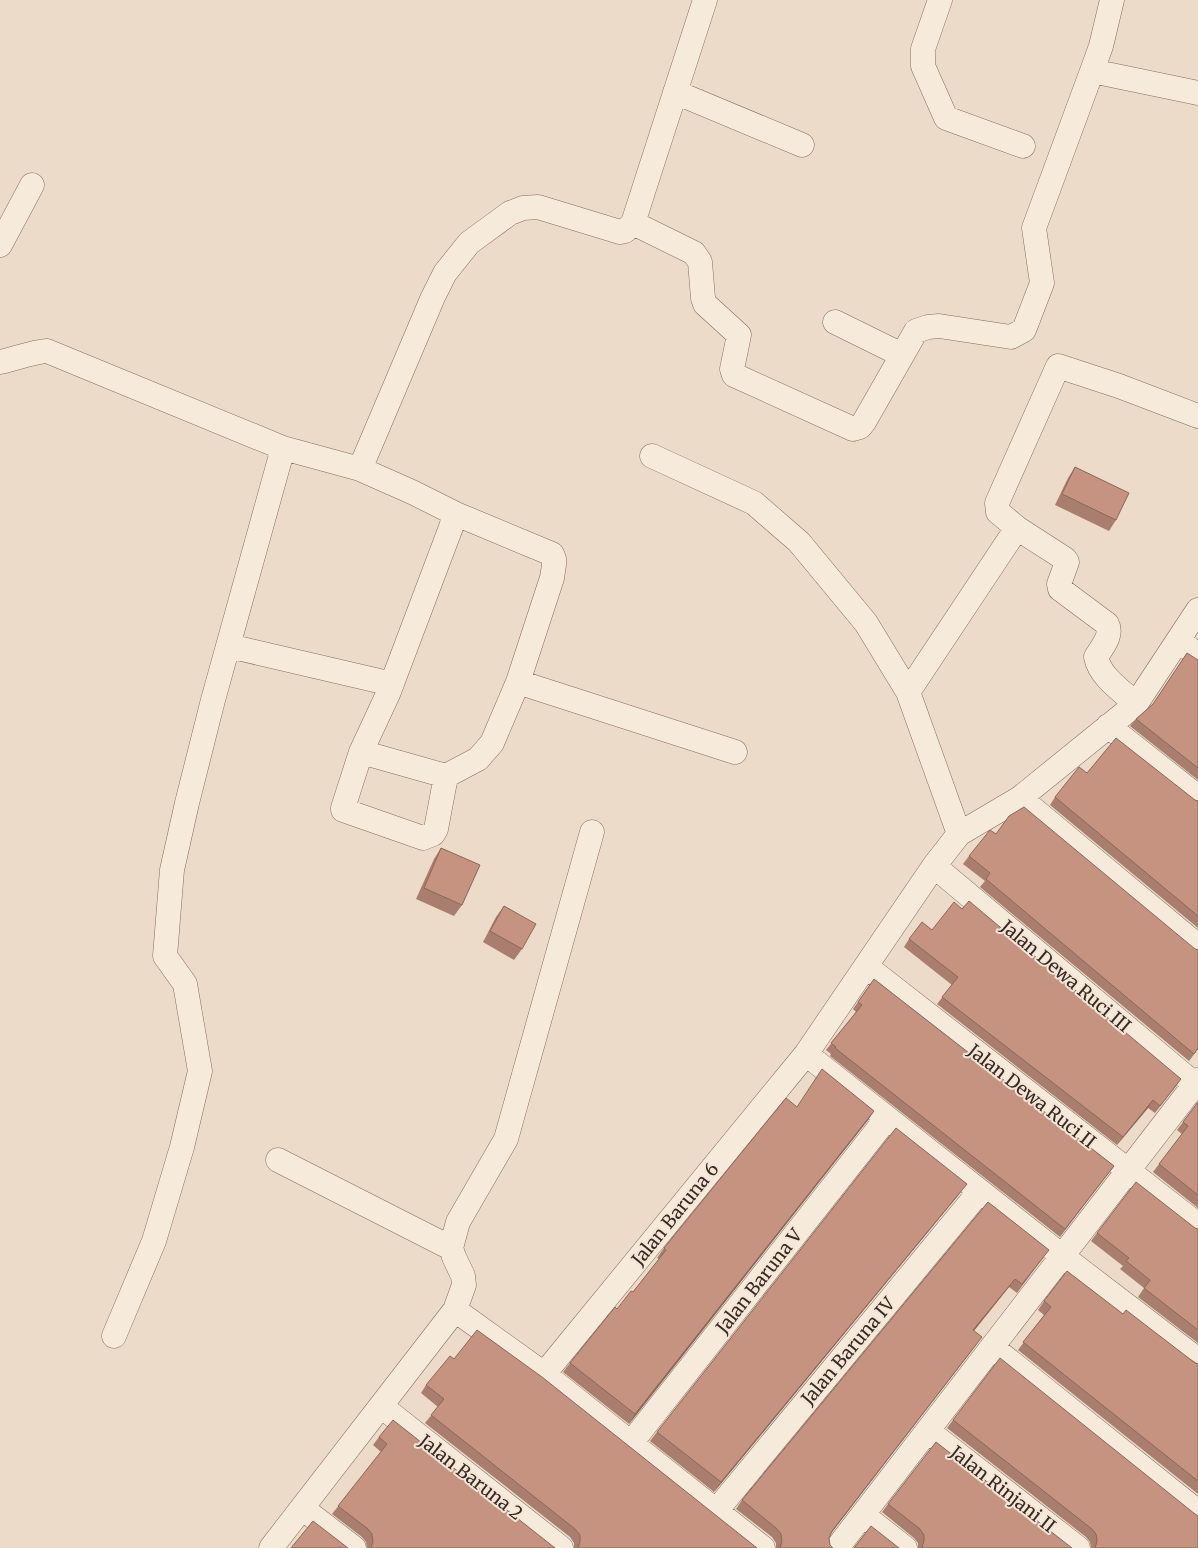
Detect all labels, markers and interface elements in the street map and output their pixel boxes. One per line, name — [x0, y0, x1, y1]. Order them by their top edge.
street label: Jalan Dewa Ruci III — [996, 914, 1136, 1037]
street label: Jalan Dewa Ruci II — [963, 1038, 1101, 1153]
street label: Jalan Baruna 6 — [626, 1158, 724, 1271]
street label: Jalan Baruna V — [710, 1223, 808, 1339]
street label: Jalan Baruna IV — [796, 1292, 900, 1410]
street label: Jalan Baruna 2 — [414, 1429, 528, 1525]
street label: Jalan Rinjani II — [945, 1440, 1060, 1537]

